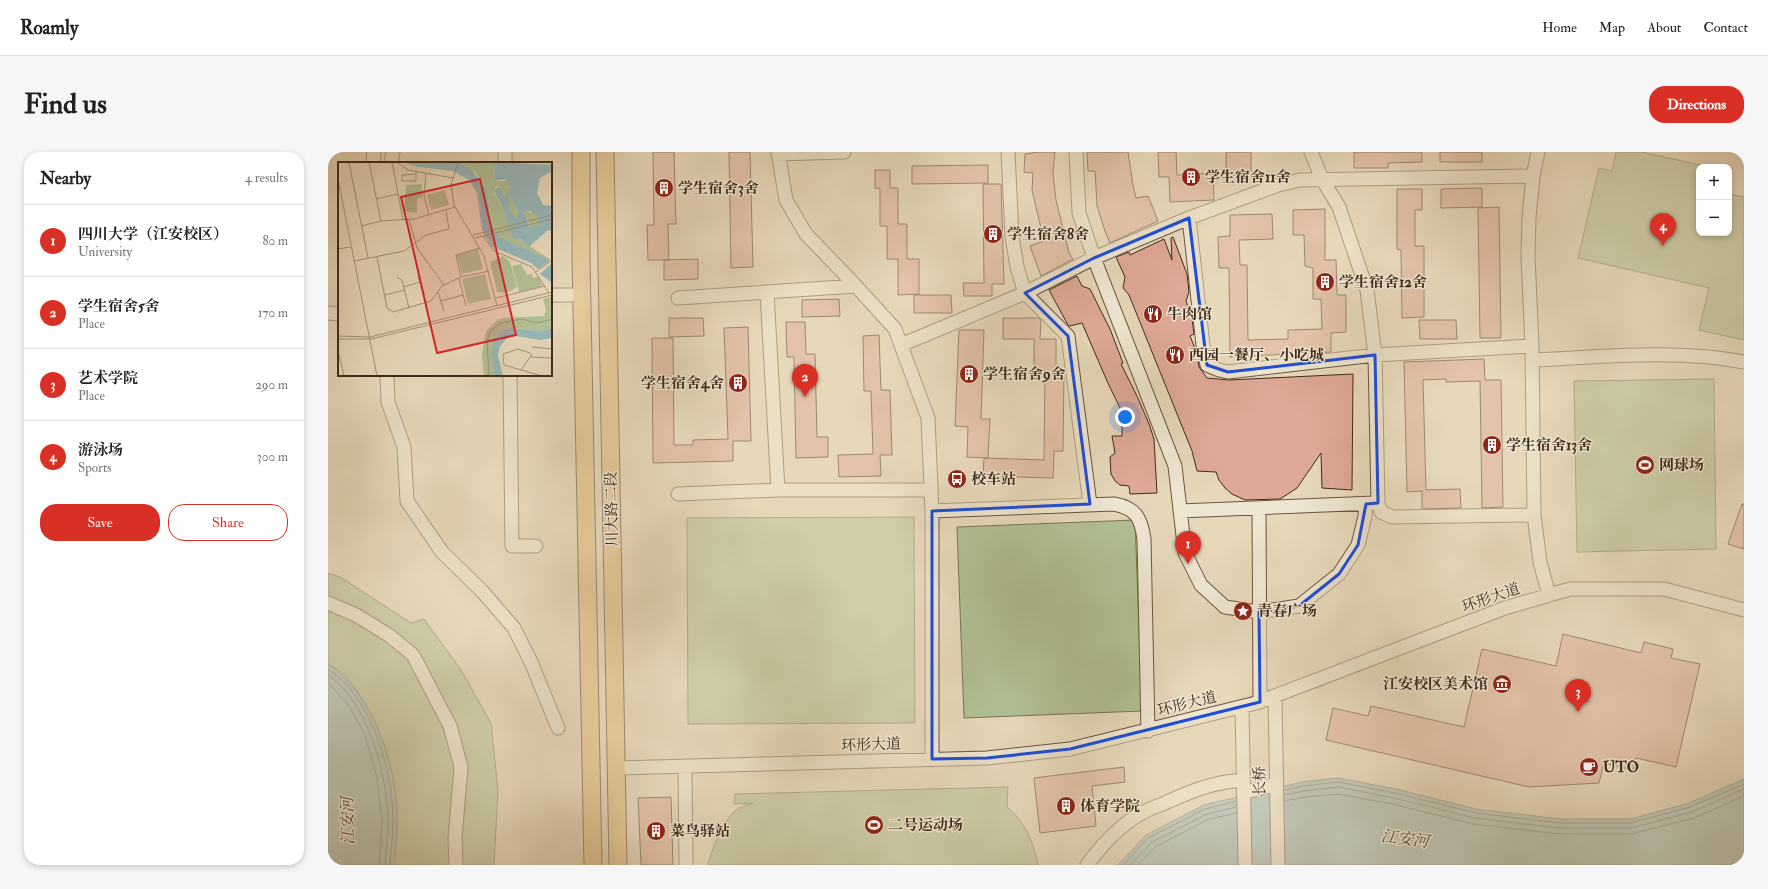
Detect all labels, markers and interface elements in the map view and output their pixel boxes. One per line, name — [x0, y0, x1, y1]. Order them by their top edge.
text: Roamly — [20, 16, 78, 40]
text: Home — [1542, 19, 1577, 36]
text: Map — [1599, 19, 1625, 36]
text: About — [1647, 19, 1681, 36]
text: Contact — [1703, 19, 1748, 36]
button: Directions — [1649, 86, 1744, 123]
text: Find us — [24, 87, 107, 122]
inset map — [338, 162, 552, 376]
map controls — [1696, 164, 1732, 236]
button: + — [1696, 164, 1732, 200]
building icon: 学生宿舍11舍 — [1180, 166, 1202, 188]
text: Nearby — [40, 168, 91, 189]
place label: 学生宿舍11舍 — [1205, 168, 1291, 187]
text: 4 results — [245, 170, 288, 186]
building icon: 学生宿舍3舍 — [653, 177, 675, 199]
place label: 学生宿舍3舍 — [678, 179, 759, 198]
button: − — [1696, 200, 1732, 236]
pin: 4 — [1650, 213, 1676, 246]
building icon: 学生宿舍8舍 — [982, 223, 1004, 245]
text: 四川大学（江安校区） — [78, 225, 228, 244]
place label: 学生宿舍8舍 — [1007, 225, 1089, 244]
text: 1 — [51, 233, 55, 249]
text: 80 m — [262, 233, 288, 249]
text: University — [78, 244, 132, 260]
building icon: 学生宿舍12舍 — [1314, 271, 1336, 293]
place label: 学生宿舍12舍 — [1339, 273, 1427, 292]
text: 学生宿舍5舍 — [78, 297, 160, 316]
restaurant icon: 牛肉馆 — [1142, 303, 1164, 325]
text: 2 — [50, 305, 56, 321]
text: 170 m — [258, 305, 288, 321]
place label: 牛肉馆 — [1167, 305, 1212, 324]
text: Place — [78, 316, 105, 332]
restaurant icon: 西园一餐厅、小吃城 — [1164, 344, 1186, 366]
place label: 西园一餐厅、小吃城 — [1189, 346, 1324, 365]
building icon: 学生宿舍9舍 — [958, 363, 980, 385]
pin: 2 — [792, 364, 818, 397]
place label: 学生宿舍9舍 — [983, 365, 1066, 384]
text: 艺术学院 — [78, 369, 138, 388]
building icon: 学生宿舍4舍 — [727, 372, 749, 394]
place label: 学生宿舍4舍 — [641, 374, 724, 393]
text: 3 — [51, 377, 56, 393]
text: 290 m — [255, 377, 288, 393]
text: Place — [78, 388, 105, 404]
your location — [1115, 407, 1135, 427]
building icon: 学生宿舍13舍 — [1481, 434, 1503, 456]
place label: 学生宿舍13舍 — [1506, 436, 1592, 455]
text: 游泳场 — [78, 441, 123, 460]
text: 4 — [49, 449, 57, 465]
text: 300 m — [257, 449, 288, 465]
sports icon: 网球场 — [1634, 454, 1656, 476]
place label: 网球场 — [1659, 456, 1704, 475]
text: Sports — [78, 460, 112, 476]
bus stop icon: 校车站 — [946, 468, 968, 490]
place label: 校车站 — [971, 470, 1016, 489]
street label: 川大路二段 — [602, 471, 622, 547]
button: Save — [40, 504, 160, 541]
button: Share — [168, 504, 288, 541]
pin: 1 — [1175, 531, 1201, 564]
street label: 环形大道 — [1460, 579, 1522, 617]
place icon: 青春广场 — [1232, 600, 1254, 622]
place label: 青春广场 — [1257, 602, 1317, 621]
museum icon: 江安校区美术馆 — [1491, 673, 1513, 695]
place label: 江安校区美术馆 — [1383, 675, 1488, 694]
pin: 3 — [1565, 679, 1591, 712]
street label: 环形大道 — [1156, 688, 1218, 720]
street label: 环形大道 — [841, 734, 901, 756]
cafe icon: UTO — [1578, 756, 1600, 778]
place label: UTO — [1603, 758, 1639, 777]
street label: 长桥 — [1250, 766, 1270, 796]
water label: 江安河 — [337, 794, 359, 845]
building icon: 体育学院 — [1055, 795, 1077, 817]
place label: 体育学院 — [1080, 797, 1140, 816]
sports icon: 二号运动场 — [863, 814, 885, 836]
place label: 二号运动场 — [888, 816, 963, 835]
building icon: 菜鸟驿站 — [645, 820, 667, 842]
place label: 菜鸟驿站 — [670, 822, 730, 841]
water label: 江安河 — [1380, 826, 1433, 852]

